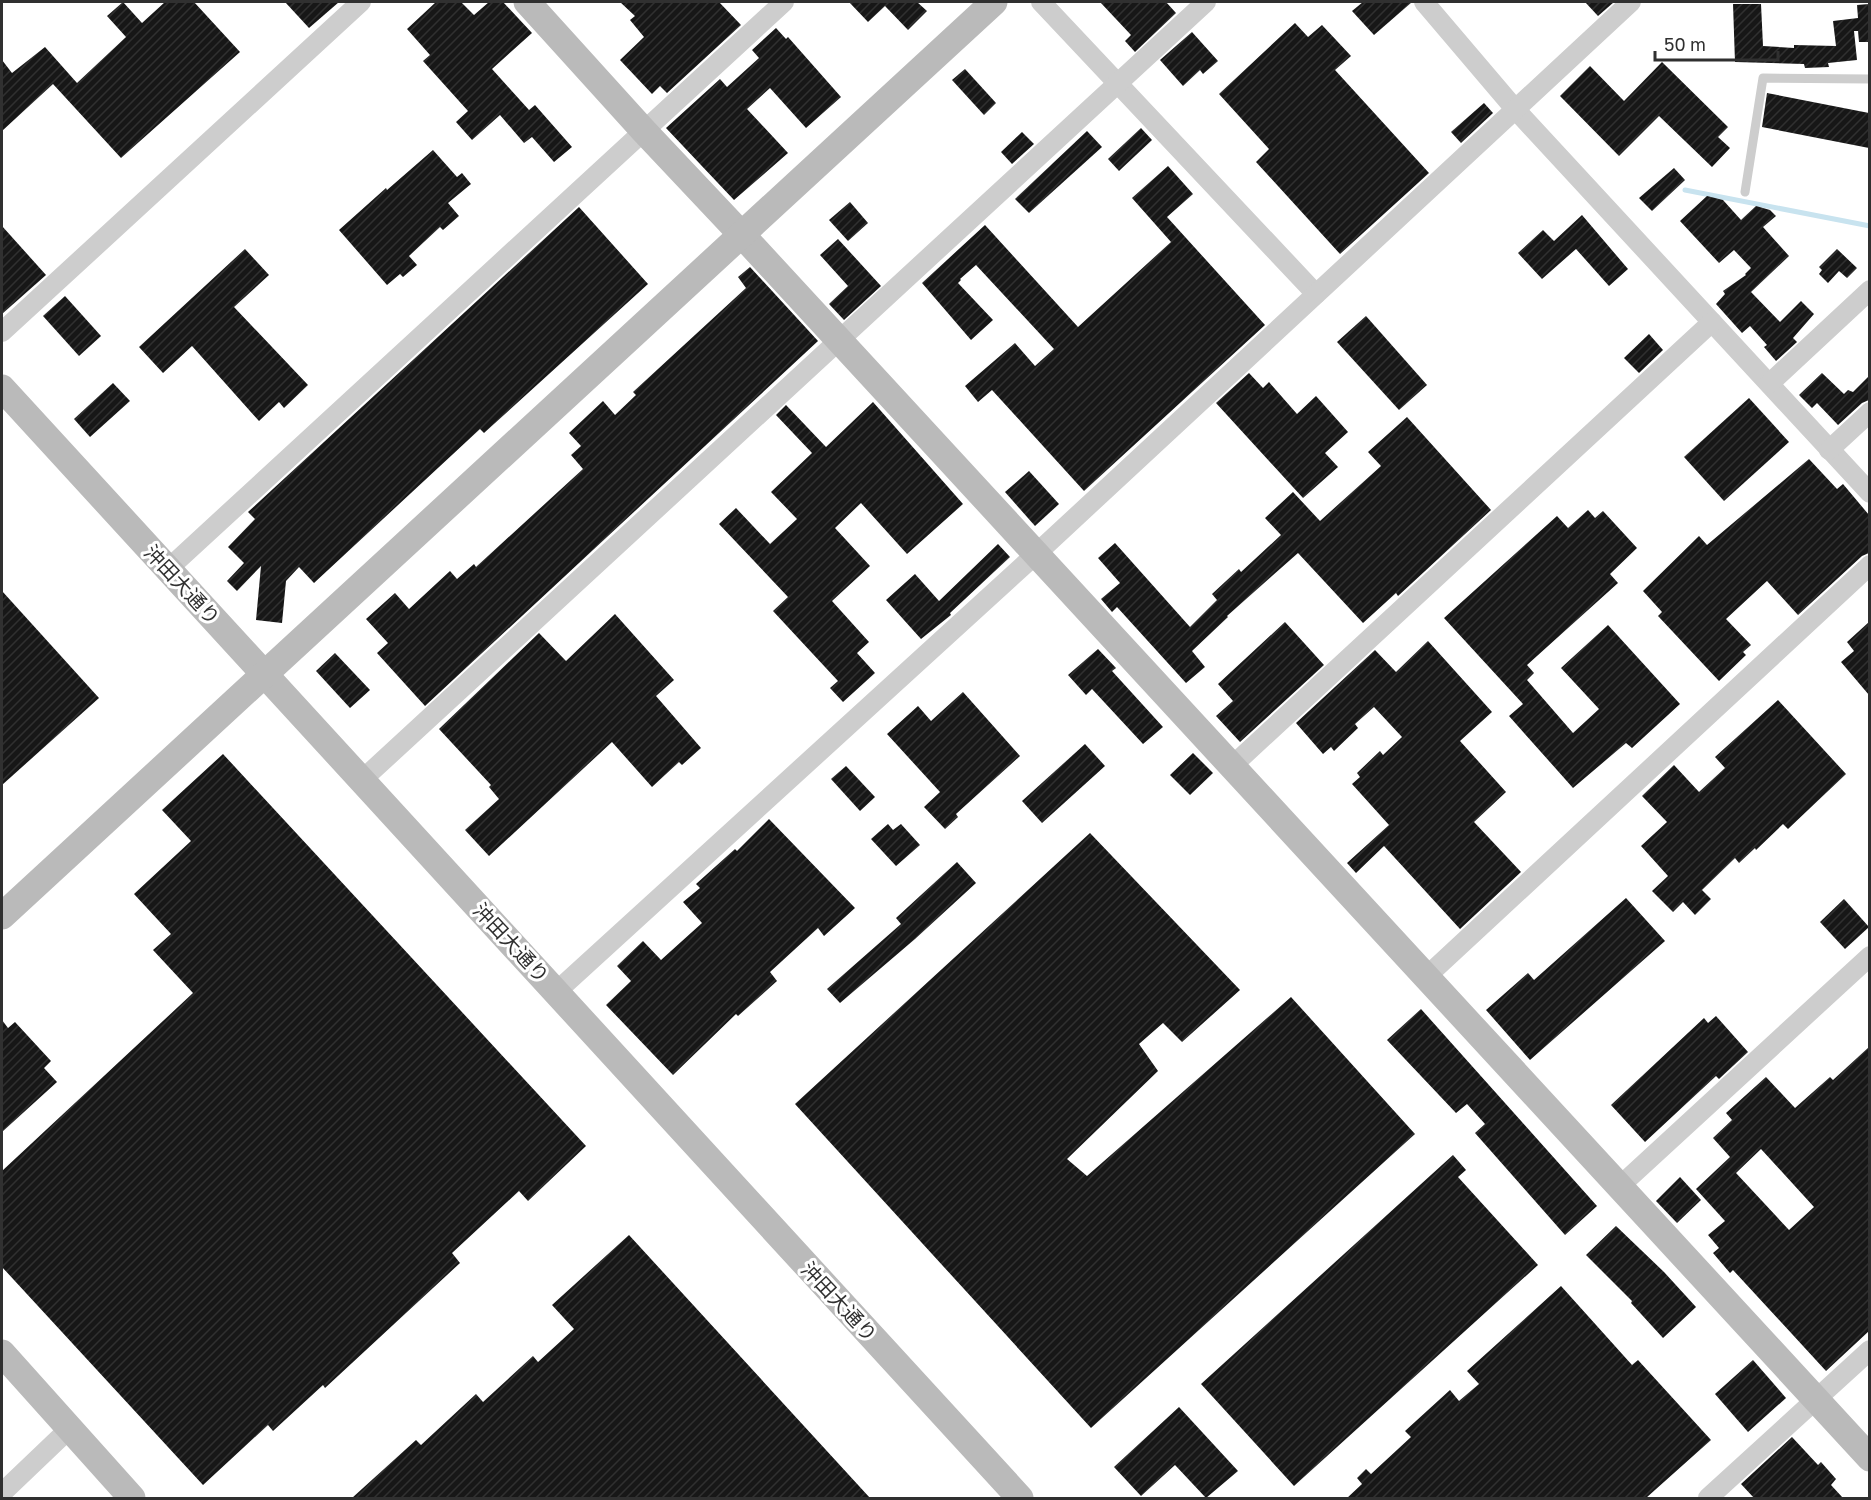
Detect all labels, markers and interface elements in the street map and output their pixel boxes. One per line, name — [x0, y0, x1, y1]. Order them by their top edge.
scale bar — [1655, 24, 1778, 62]
text: 50 m — [1664, 33, 1706, 55]
street label: 沖田大通り — [140, 540, 226, 629]
street label: 沖田大通り — [469, 898, 555, 987]
street label: 沖田大通り — [797, 1257, 883, 1346]

